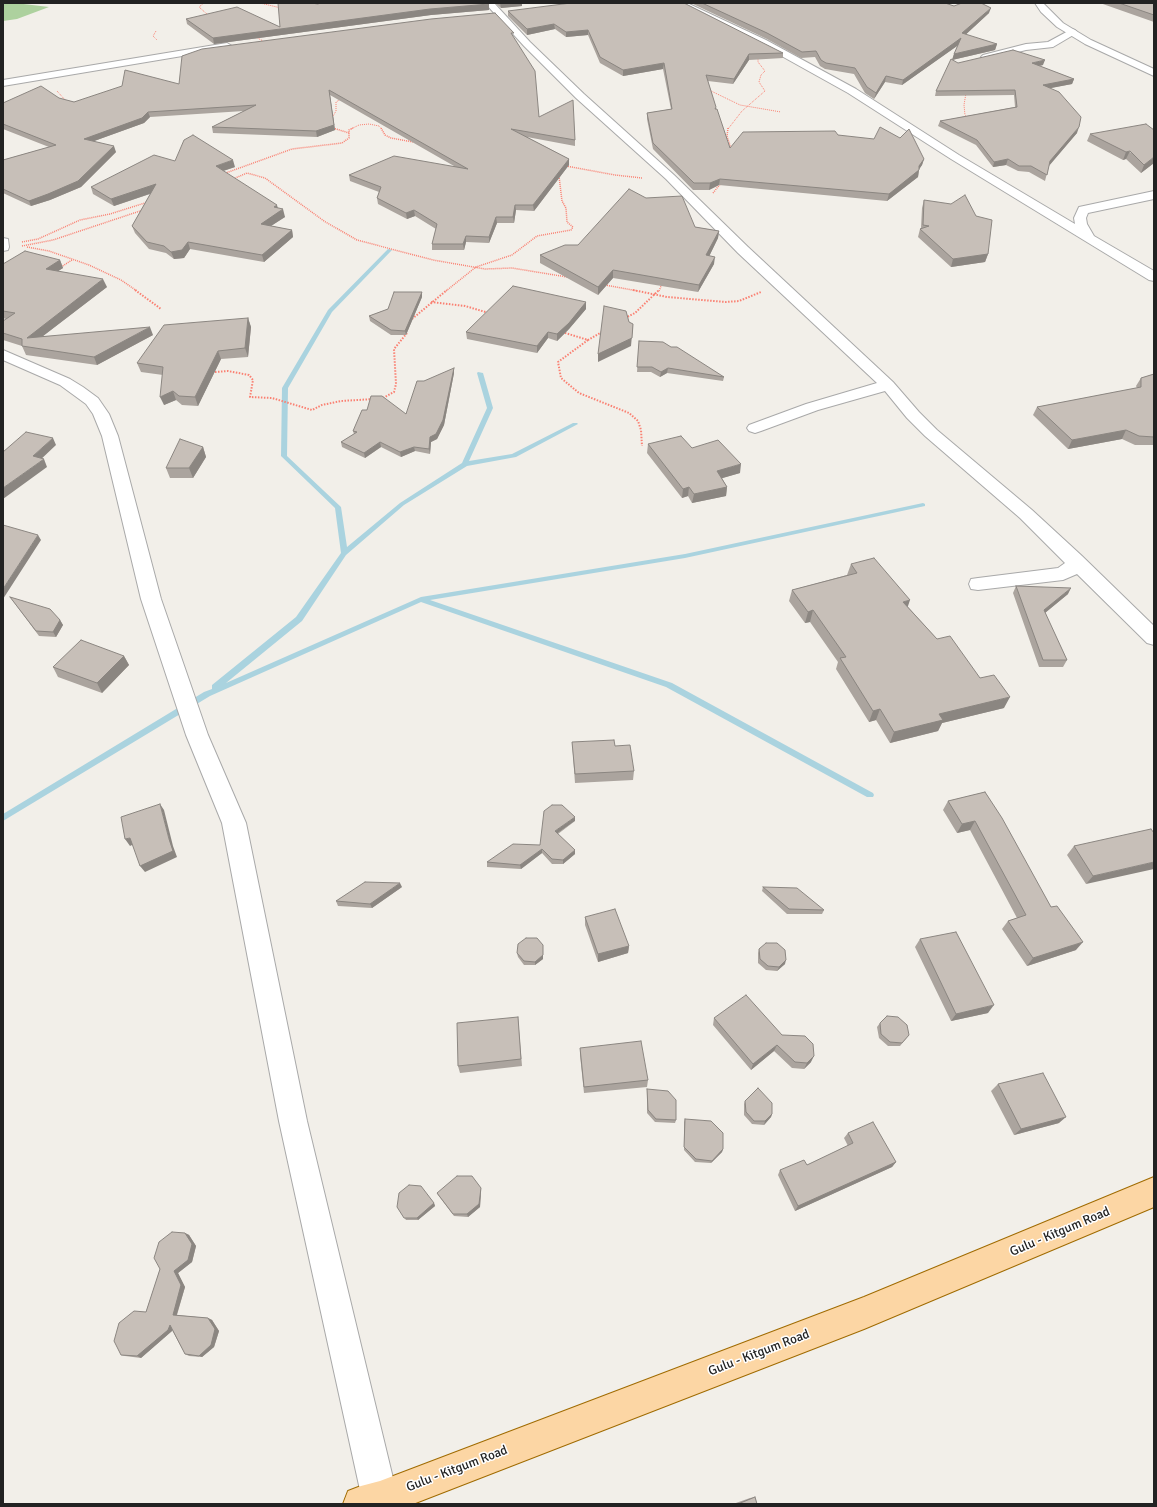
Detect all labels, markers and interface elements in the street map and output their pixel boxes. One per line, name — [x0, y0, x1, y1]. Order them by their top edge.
street label: Gulu - Kitgum Road — [1008, 1204, 1112, 1260]
street label: Gulu - Kitgum Road — [706, 1327, 812, 1379]
street label: Gulu - Kitgum Road — [404, 1443, 510, 1495]

